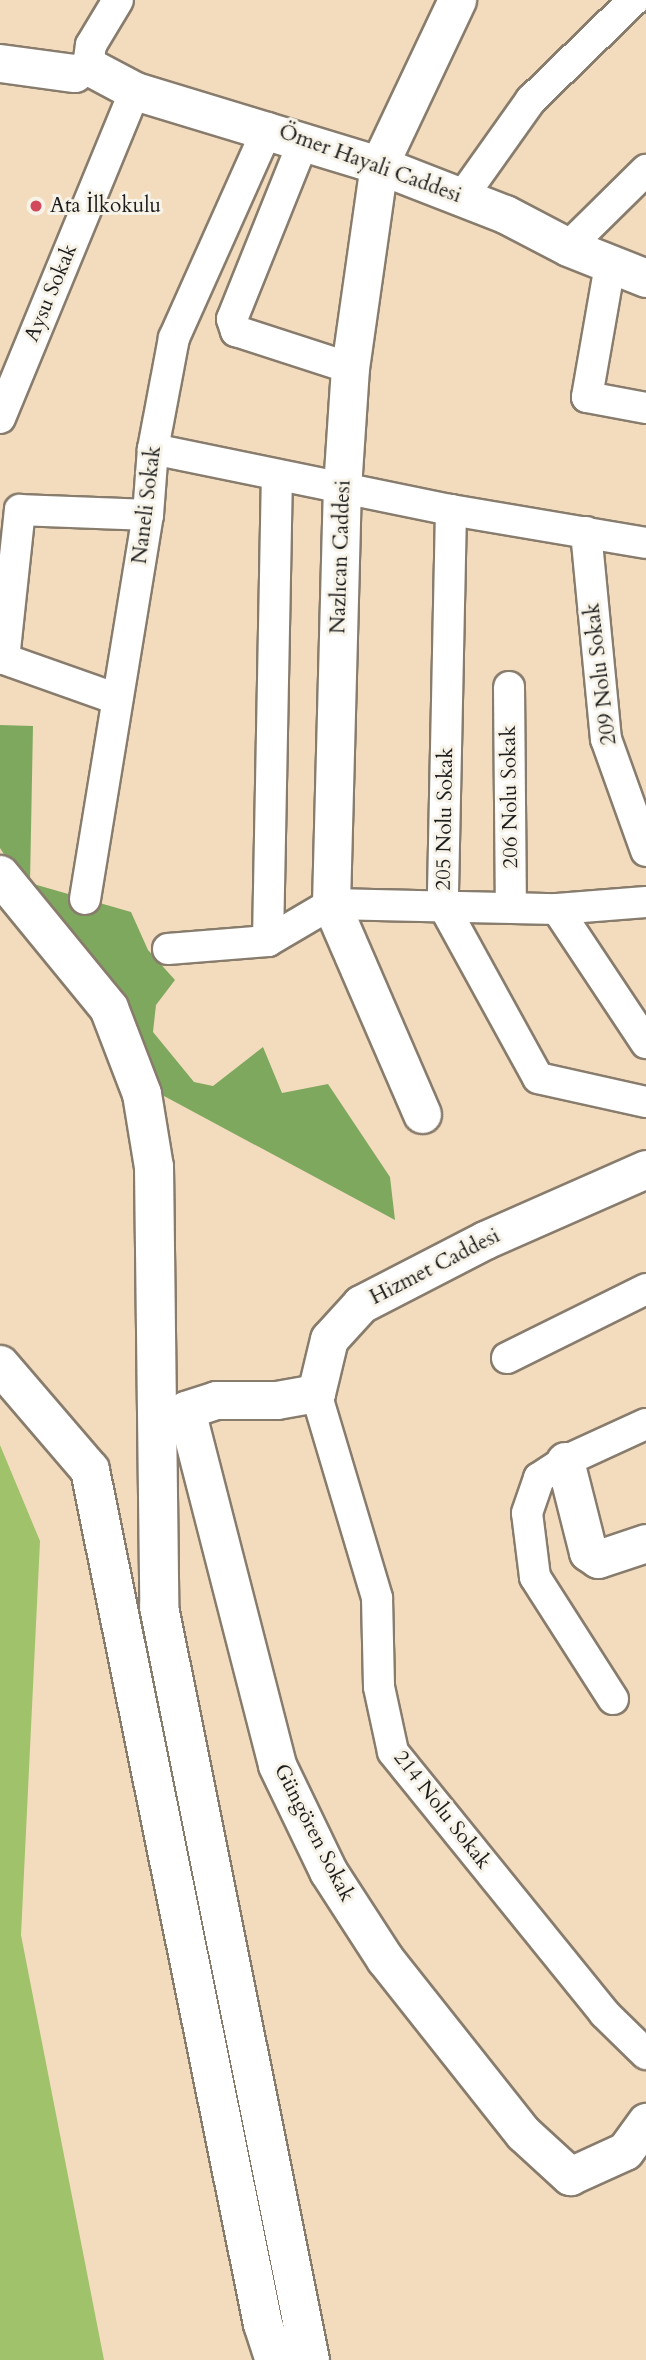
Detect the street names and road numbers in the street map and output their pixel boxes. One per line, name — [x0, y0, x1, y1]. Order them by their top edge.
street label: Ömer Hayali Caddesi — [275, 119, 465, 209]
street label: Aysu Sokak — [19, 240, 83, 346]
street label: Naneli Sokak — [127, 445, 167, 565]
street label: Nazlıcan Caddesi — [326, 480, 356, 634]
street label: 209 Nolu Sokak — [580, 601, 622, 747]
street label: 206 Nolu Sokak — [496, 725, 524, 869]
street label: 205 Nolu Sokak — [431, 747, 459, 891]
street label: Hizmet Caddesi — [366, 1223, 504, 1311]
street label: 214 Nolu Sokak — [388, 1746, 496, 1874]
street label: Güngören Sokak — [268, 1760, 360, 1906]

